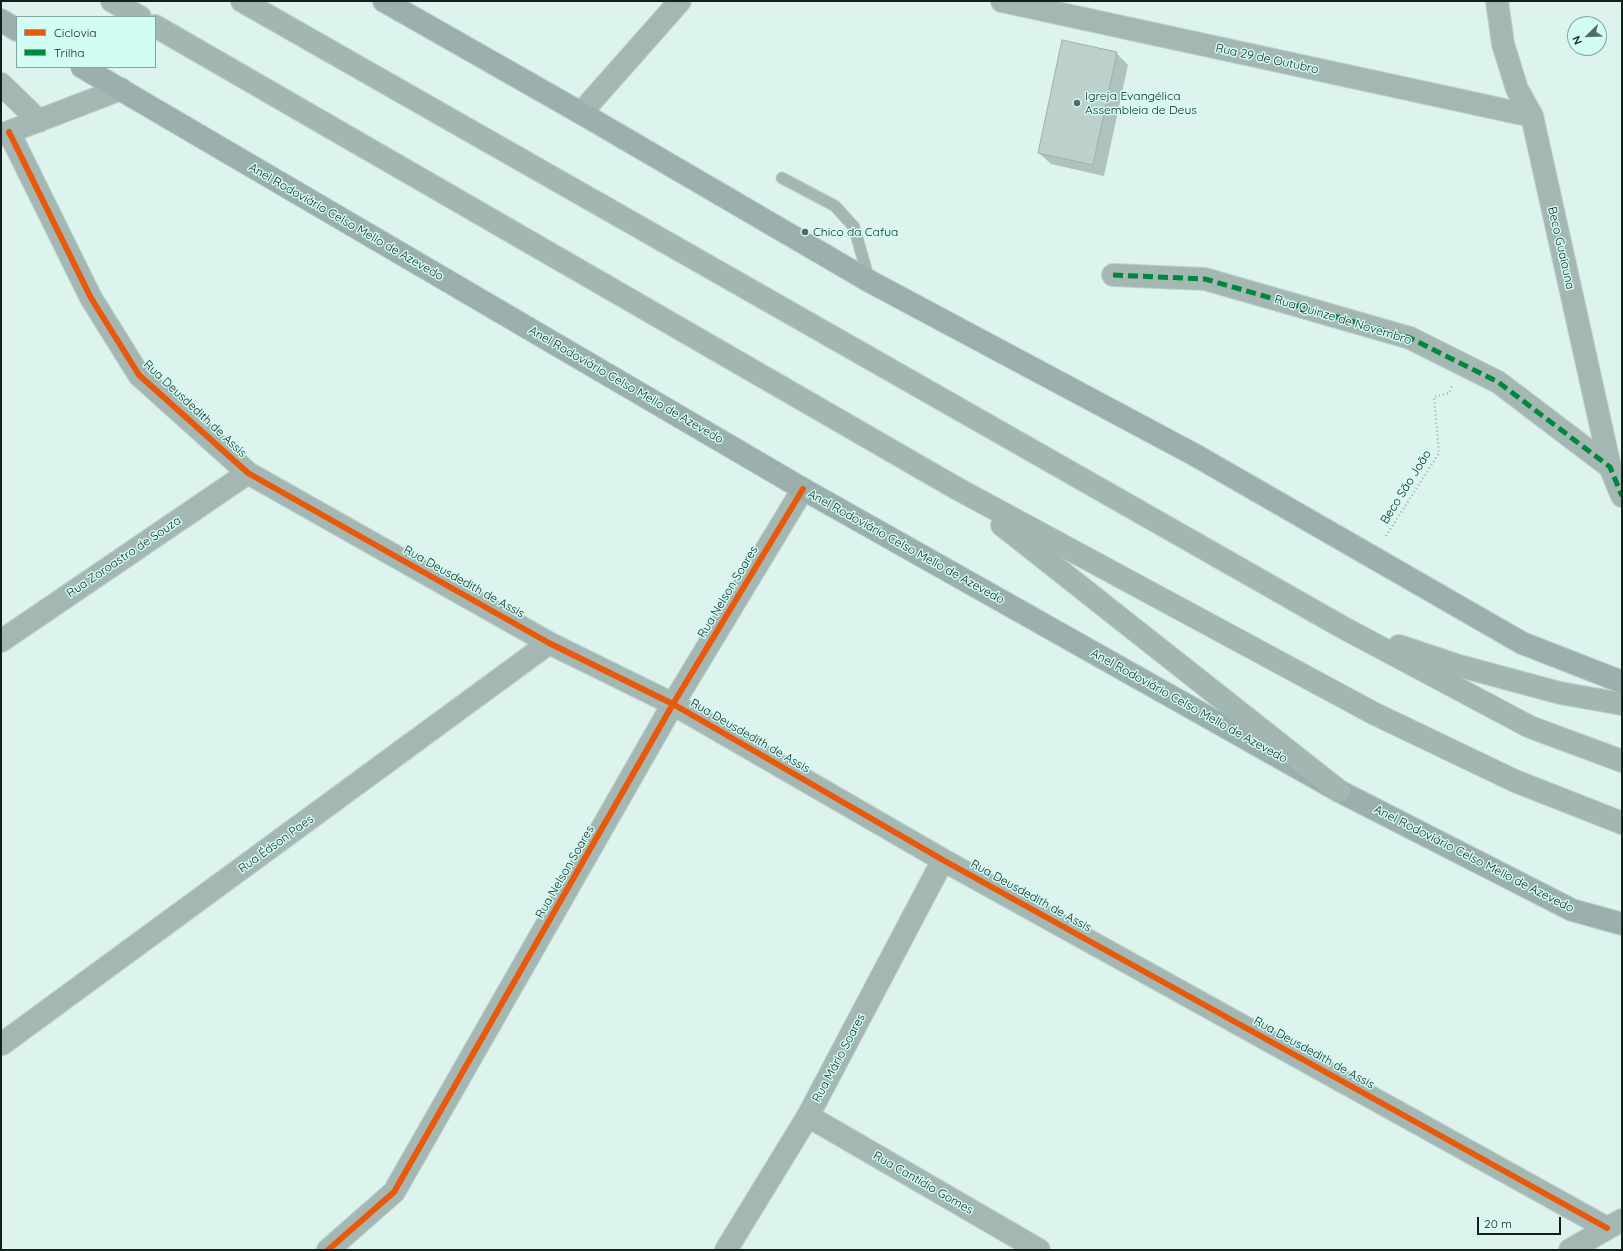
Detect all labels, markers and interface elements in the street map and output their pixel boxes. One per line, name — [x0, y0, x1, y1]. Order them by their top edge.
legend — [16, 16, 156, 68]
north arrow — [1567, 16, 1607, 56]
text: Ciclovia — [54, 25, 97, 40]
text: N — [1569, 34, 1585, 47]
street label: Rua 29 de Outubro — [1214, 41, 1320, 77]
text: Trilha — [54, 45, 85, 60]
place label: Igreja Evangélica Assembleia de Deus — [1085, 89, 1197, 117]
marker: Igreja Evangélica Assembleia de Deus — [1072, 98, 1082, 108]
street label: Anel Rodoviário Celso Mello de Azevedo — [246, 160, 446, 284]
street label: Beco Guaiauna — [1544, 205, 1578, 291]
place label: Chico da Cafua — [813, 225, 898, 239]
marker: Chico da Cafua — [800, 227, 810, 237]
street label: Rua Quinze de Novembro — [1273, 292, 1413, 348]
street label: Anel Rodoviário Celso Mello de Azevedo — [526, 323, 726, 447]
street label: Rua Deusdedith de Assis — [140, 357, 250, 461]
street label: Beco São João — [1378, 447, 1434, 527]
street label: Anel Rodoviário Celso Mello de Azevedo — [805, 487, 1007, 607]
street label: Rua Zoroastro de Souza — [64, 513, 184, 601]
street label: Rua Deusdedith de Assis — [401, 543, 527, 621]
street label: Rua Nelson Soares — [695, 543, 761, 641]
street label: Anel Rodoviário Celso Mello de Azevedo — [1088, 646, 1290, 766]
street label: Rua Deusdedith de Assis — [688, 696, 812, 776]
street label: Anel Rodoviário Celso Mello de Azevedo — [1372, 802, 1576, 916]
street label: Rua Édson Paes — [236, 812, 316, 876]
street label: Rua Nelson Soares — [533, 823, 597, 921]
street label: Rua Deusdedith de Assis — [968, 857, 1094, 935]
street label: Rua Mário Soares — [810, 1011, 868, 1105]
street label: Rua Deusdedith de Assis — [1251, 1014, 1377, 1092]
street label: Rua Cantídio Gomes — [870, 1148, 976, 1218]
scale bar — [1479, 1209, 1563, 1235]
text: 20 m — [1484, 1216, 1512, 1231]

